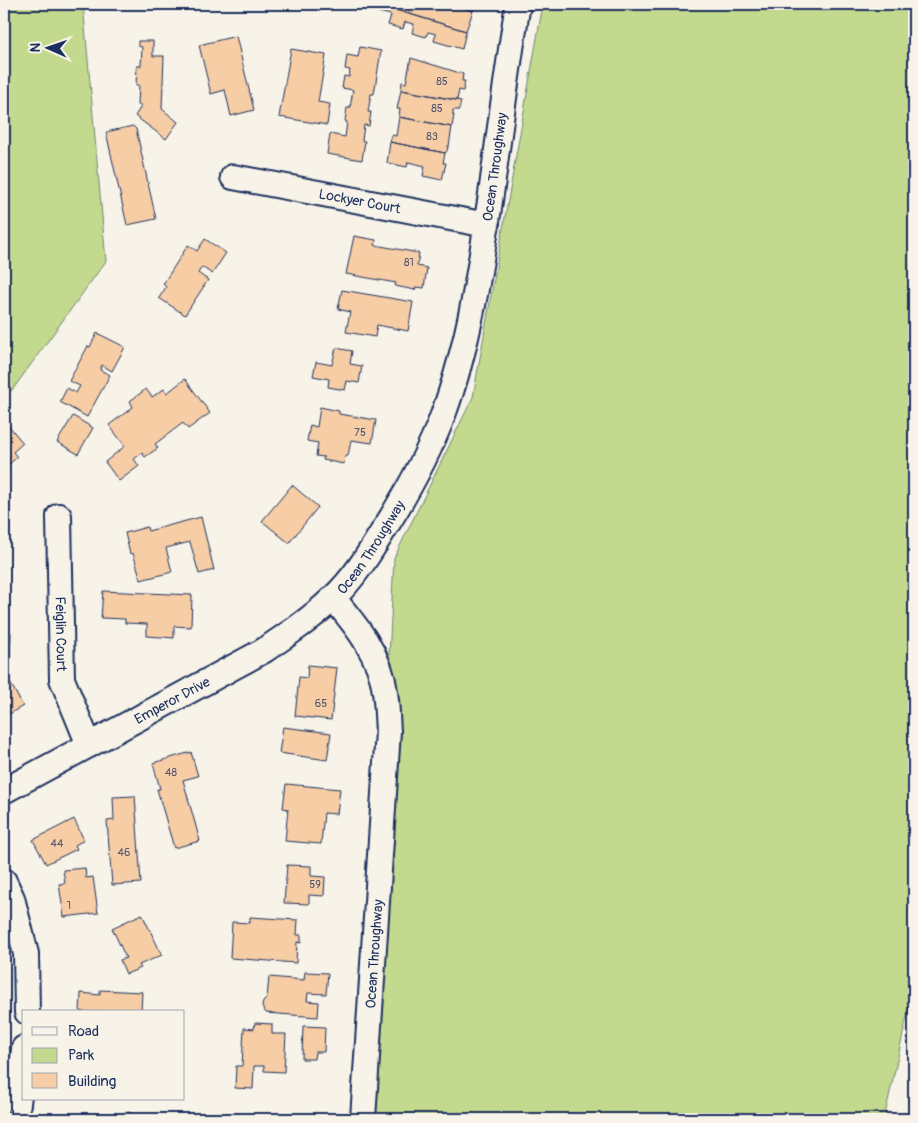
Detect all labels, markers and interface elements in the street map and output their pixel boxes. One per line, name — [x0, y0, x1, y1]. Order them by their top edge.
north arrow — [22, 22, 72, 72]
text: N — [27, 43, 44, 53]
house number: 85 — [436, 75, 448, 88]
house number: 85 — [431, 102, 443, 115]
street label: Ocean Throughway — [479, 112, 511, 222]
house number: 83 — [426, 130, 438, 143]
street label: Lockyer Court — [317, 185, 402, 218]
house number: 81 — [404, 256, 414, 269]
house number: 75 — [354, 426, 366, 439]
street label: Ocean Throughway — [334, 497, 409, 598]
street label: Feiglin Court — [51, 596, 70, 672]
street label: Emperor Drive — [132, 673, 213, 728]
house number: 65 — [315, 697, 327, 710]
house number: 48 — [165, 766, 177, 779]
house number: 44 — [51, 837, 64, 850]
house number: 46 — [118, 846, 130, 859]
house number: 59 — [309, 878, 321, 891]
house number: 1 — [67, 899, 71, 912]
street label: Ocean Throughway — [362, 899, 387, 1009]
legend — [22, 1010, 185, 1100]
text: Road — [68, 1022, 99, 1041]
text: Park — [68, 1046, 95, 1065]
text: Building — [68, 1072, 116, 1091]

